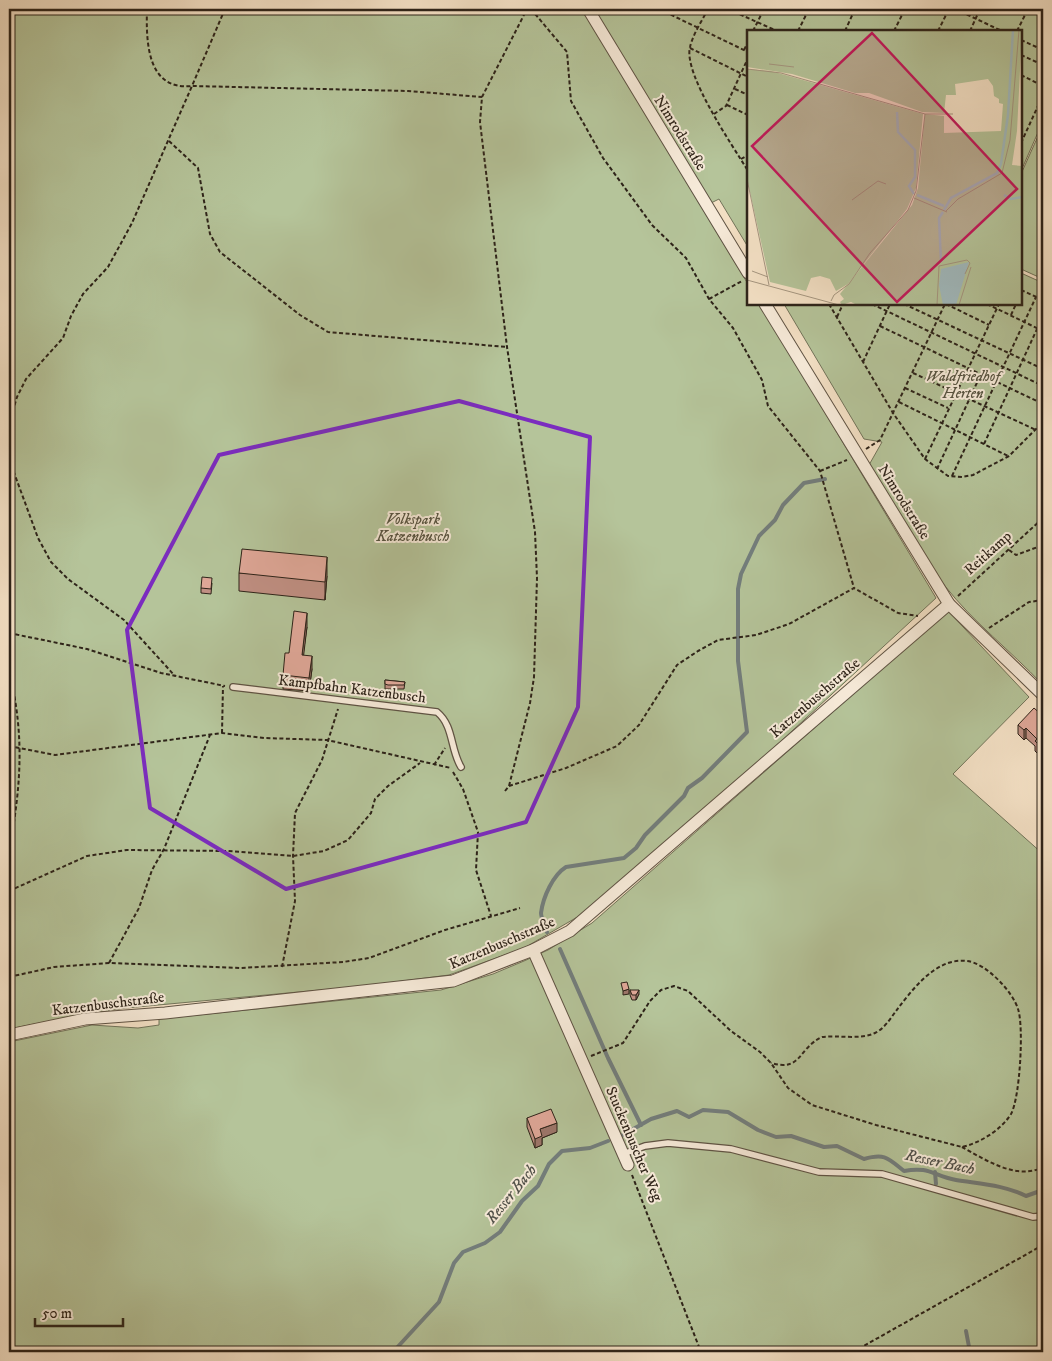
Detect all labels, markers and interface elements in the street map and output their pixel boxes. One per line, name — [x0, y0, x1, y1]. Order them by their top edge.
inset map — [747, 30, 1022, 305]
street label: Nimrodstraße — [650, 92, 710, 174]
park label: Waldfriedhof Herten — [926, 367, 1004, 403]
street label: Nimrodstraße — [874, 461, 934, 543]
park label: Volkspark Katzenbusch — [376, 510, 450, 546]
street label: Reitkamp — [960, 526, 1016, 579]
street label: Katzenbuschstraße — [766, 654, 864, 742]
street label: Kampfbahn Katzenbusch — [277, 671, 427, 708]
street label: Katzenbuschstraße — [446, 912, 558, 974]
street label: Katzenbuschstraße — [51, 988, 165, 1020]
street label: Stuckenbuscher Weg — [601, 1084, 667, 1205]
water label: Resser Bach — [903, 1145, 977, 1179]
water label: Resser Bach — [480, 1160, 541, 1228]
scale bar — [35, 1296, 122, 1328]
text: 50 m — [42, 1304, 72, 1323]

